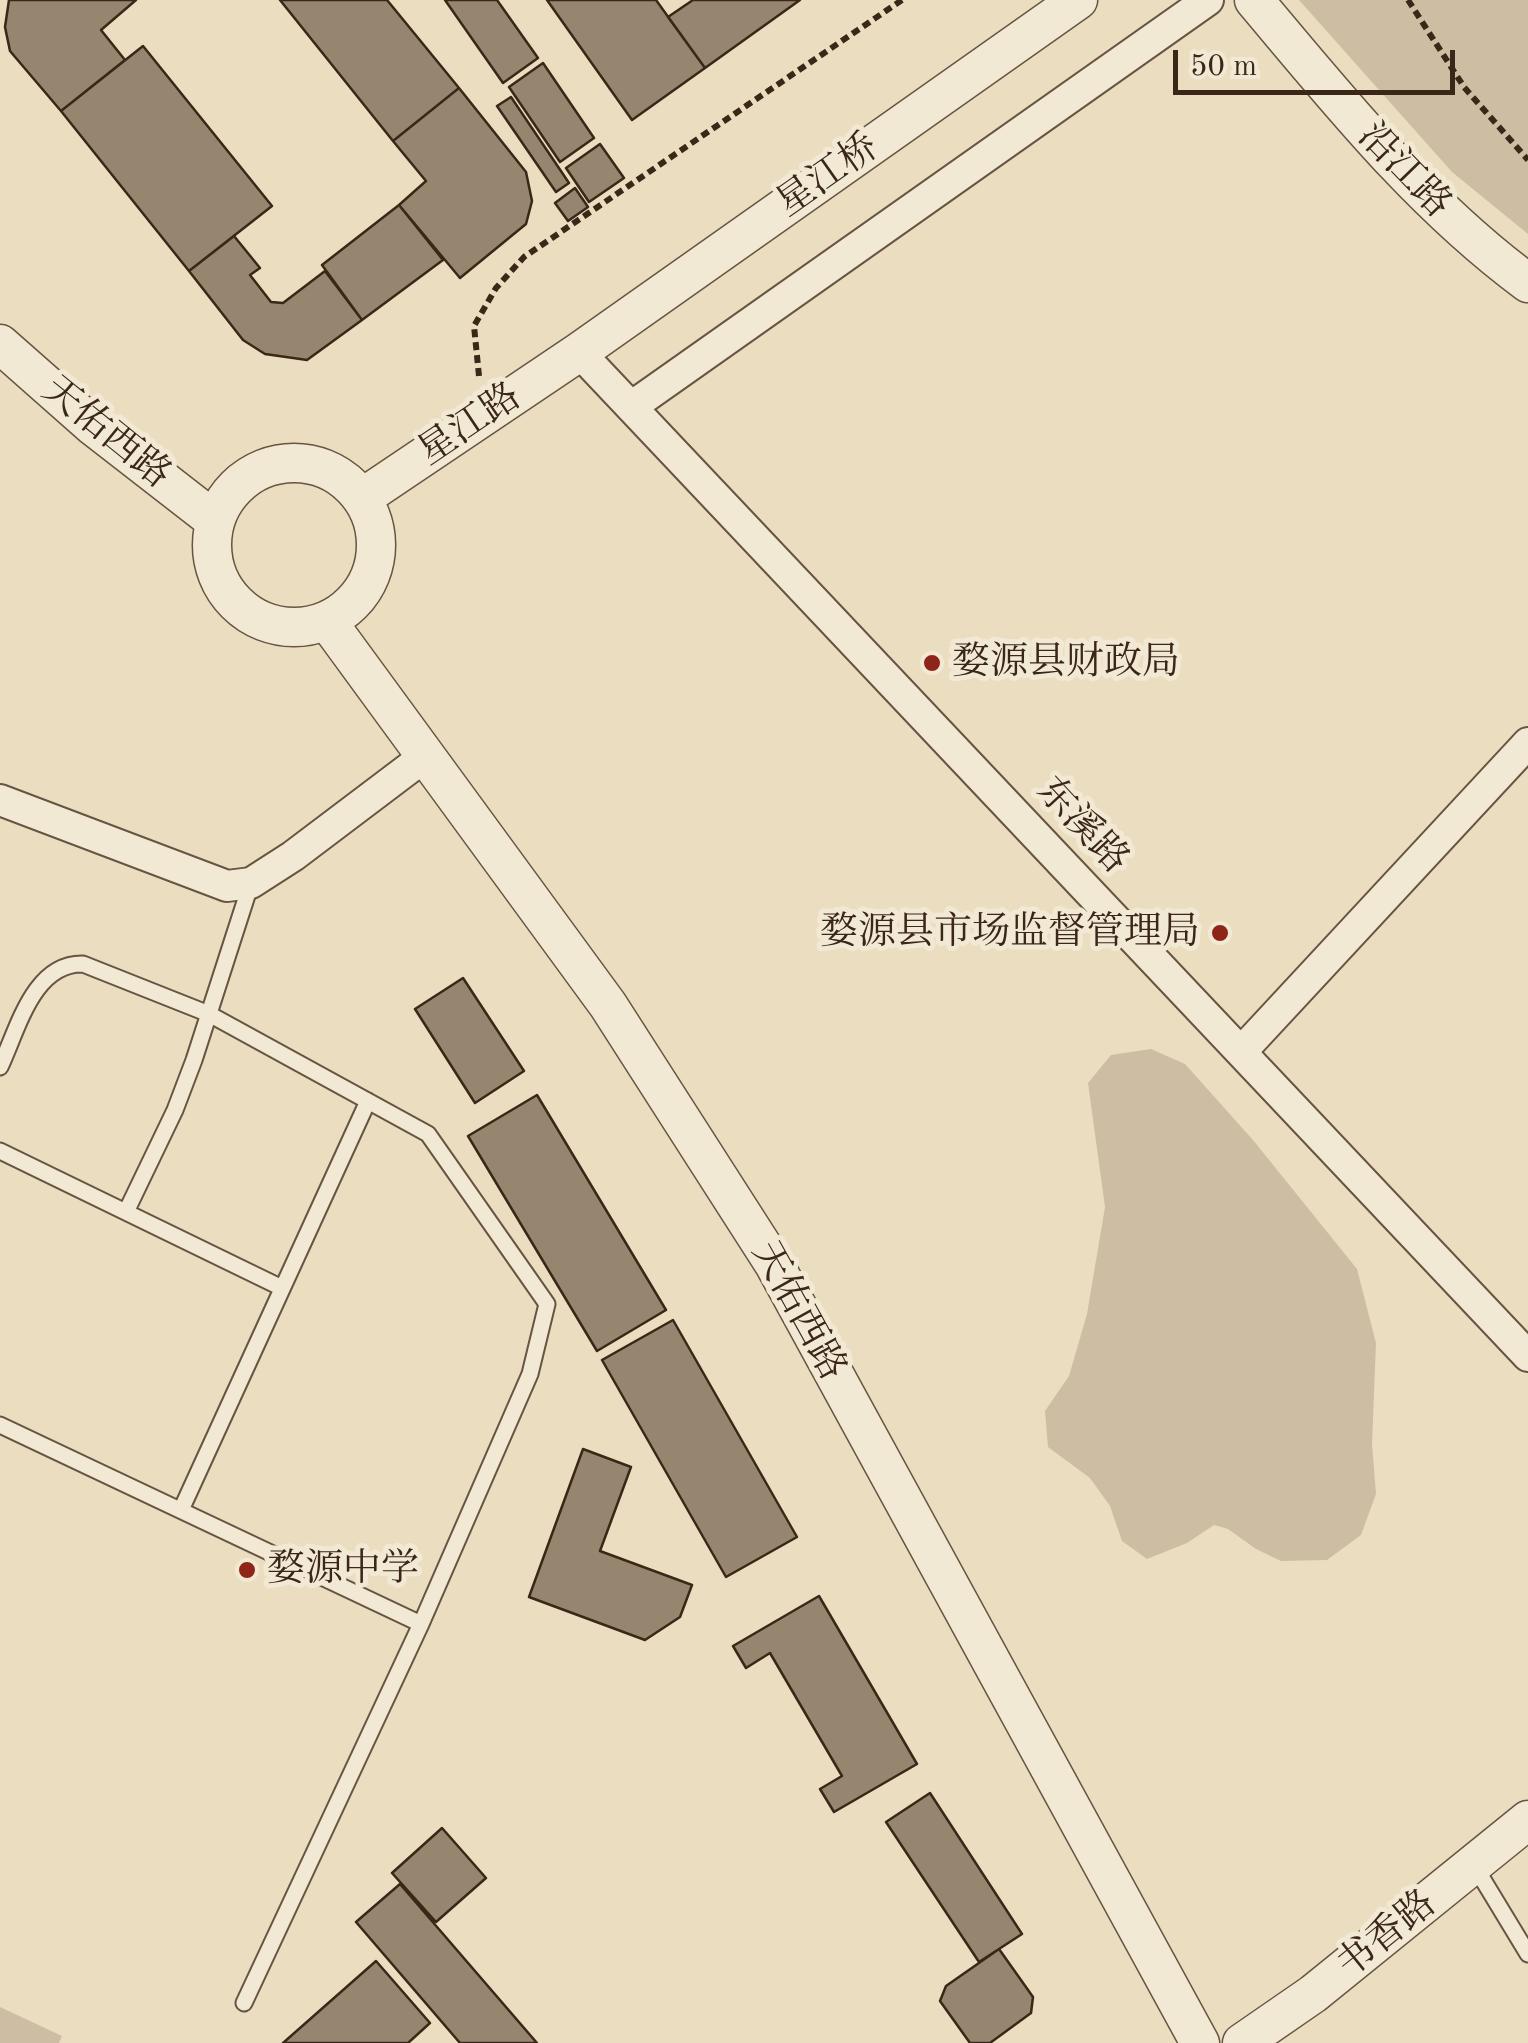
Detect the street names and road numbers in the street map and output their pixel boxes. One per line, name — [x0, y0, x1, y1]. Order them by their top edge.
street label: 沿江路 — [1348, 114, 1460, 228]
street label: 星江桥 — [768, 125, 888, 227]
street label: 天佑西路 — [33, 367, 179, 499]
street label: 星江路 — [410, 374, 530, 476]
street label: 东溪路 — [1026, 769, 1138, 883]
street label: 天佑西路 — [741, 1233, 855, 1389]
street label: 书香路 — [1328, 1881, 1446, 1989]

